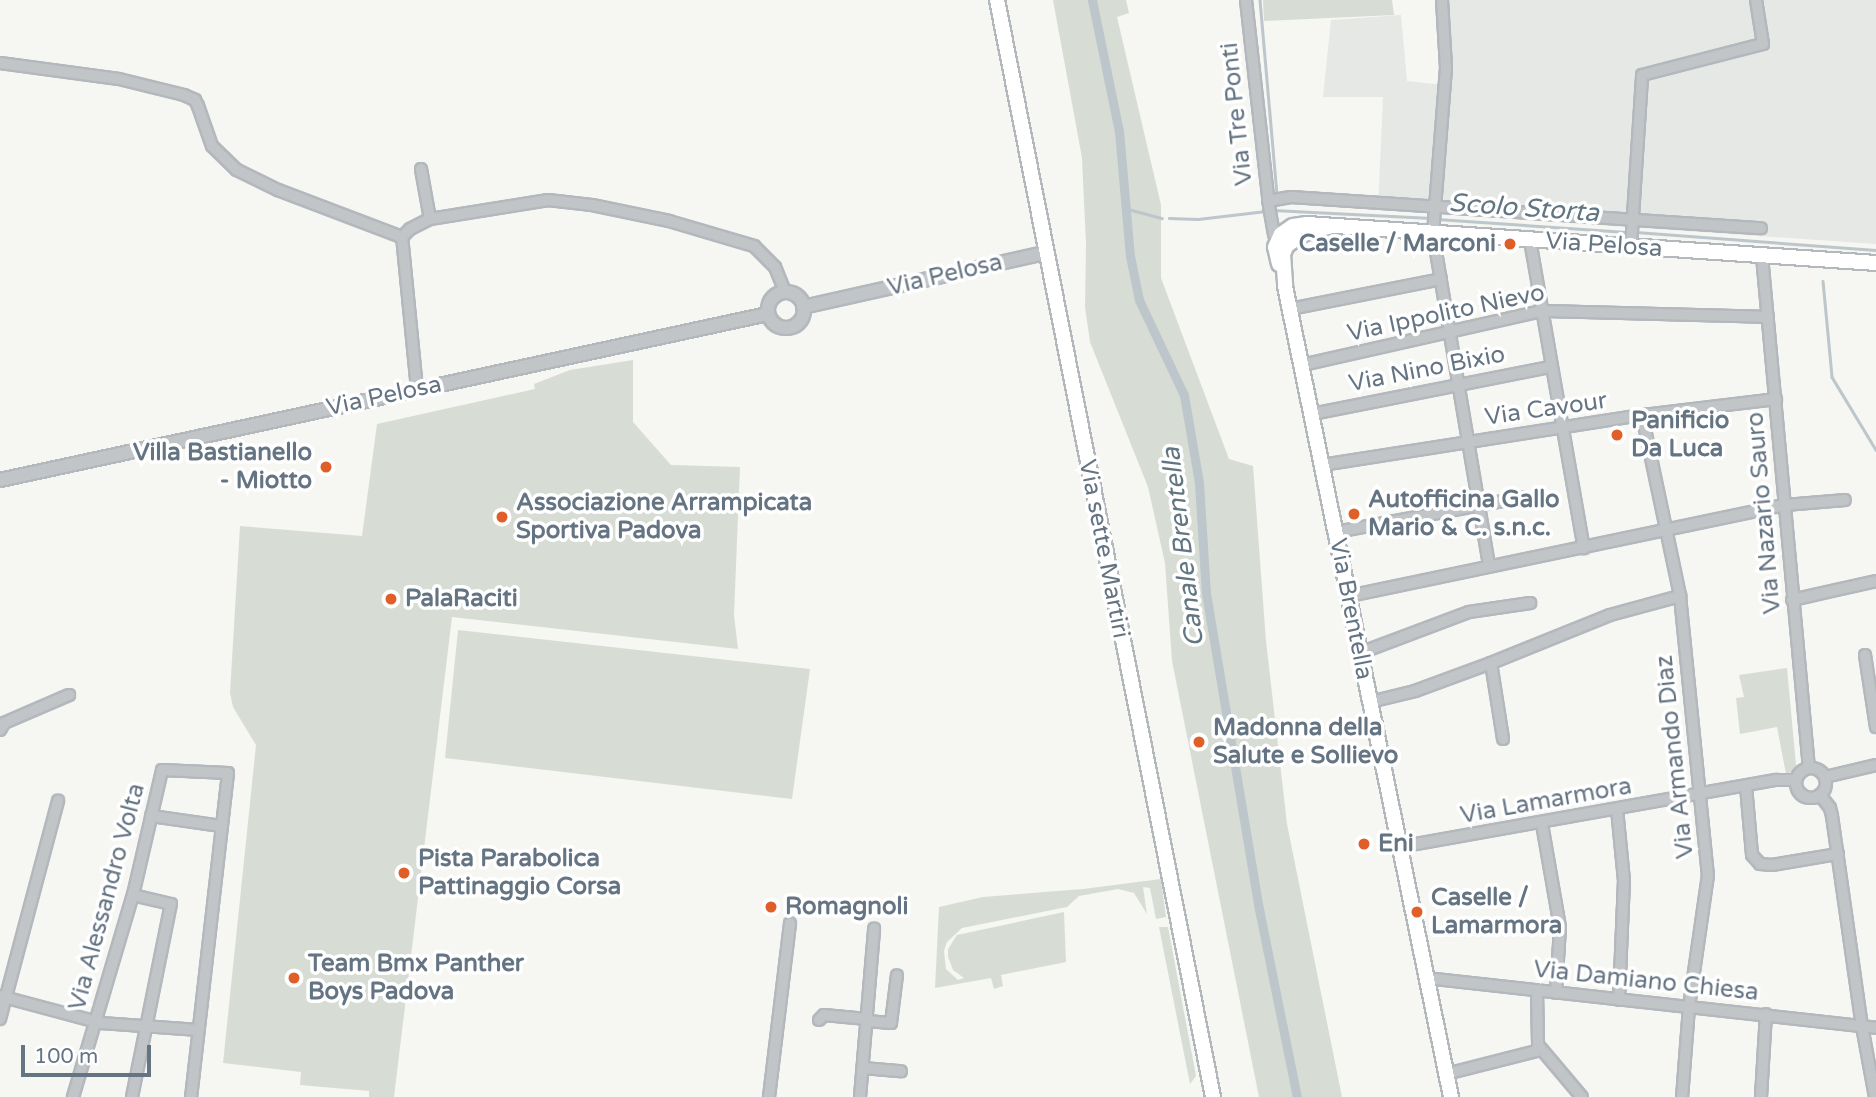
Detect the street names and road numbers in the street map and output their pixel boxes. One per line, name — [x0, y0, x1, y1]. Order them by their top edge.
street label: Via Tre Ponti — [1215, 41, 1259, 187]
street label: Via Pelosa — [1545, 227, 1663, 263]
street label: Via Pelosa — [885, 248, 1005, 302]
street label: Via Ippolito Nievo — [1345, 278, 1547, 348]
street label: Via Nino Bixio — [1346, 340, 1508, 398]
street label: Via Pelosa — [324, 370, 444, 422]
street label: Via Cavour — [1483, 386, 1609, 432]
street label: Via Nazario Sauro — [1741, 411, 1787, 615]
street label: Via sette Martiri — [1073, 457, 1135, 641]
street label: Via Brentella — [1323, 536, 1379, 682]
street label: Via Armando Diaz — [1650, 654, 1700, 860]
street label: Via Lamarmora — [1458, 772, 1634, 830]
street label: Via Alessandro Volta — [63, 780, 151, 1014]
street label: Via Damiano Chiesa — [1532, 955, 1760, 1007]

